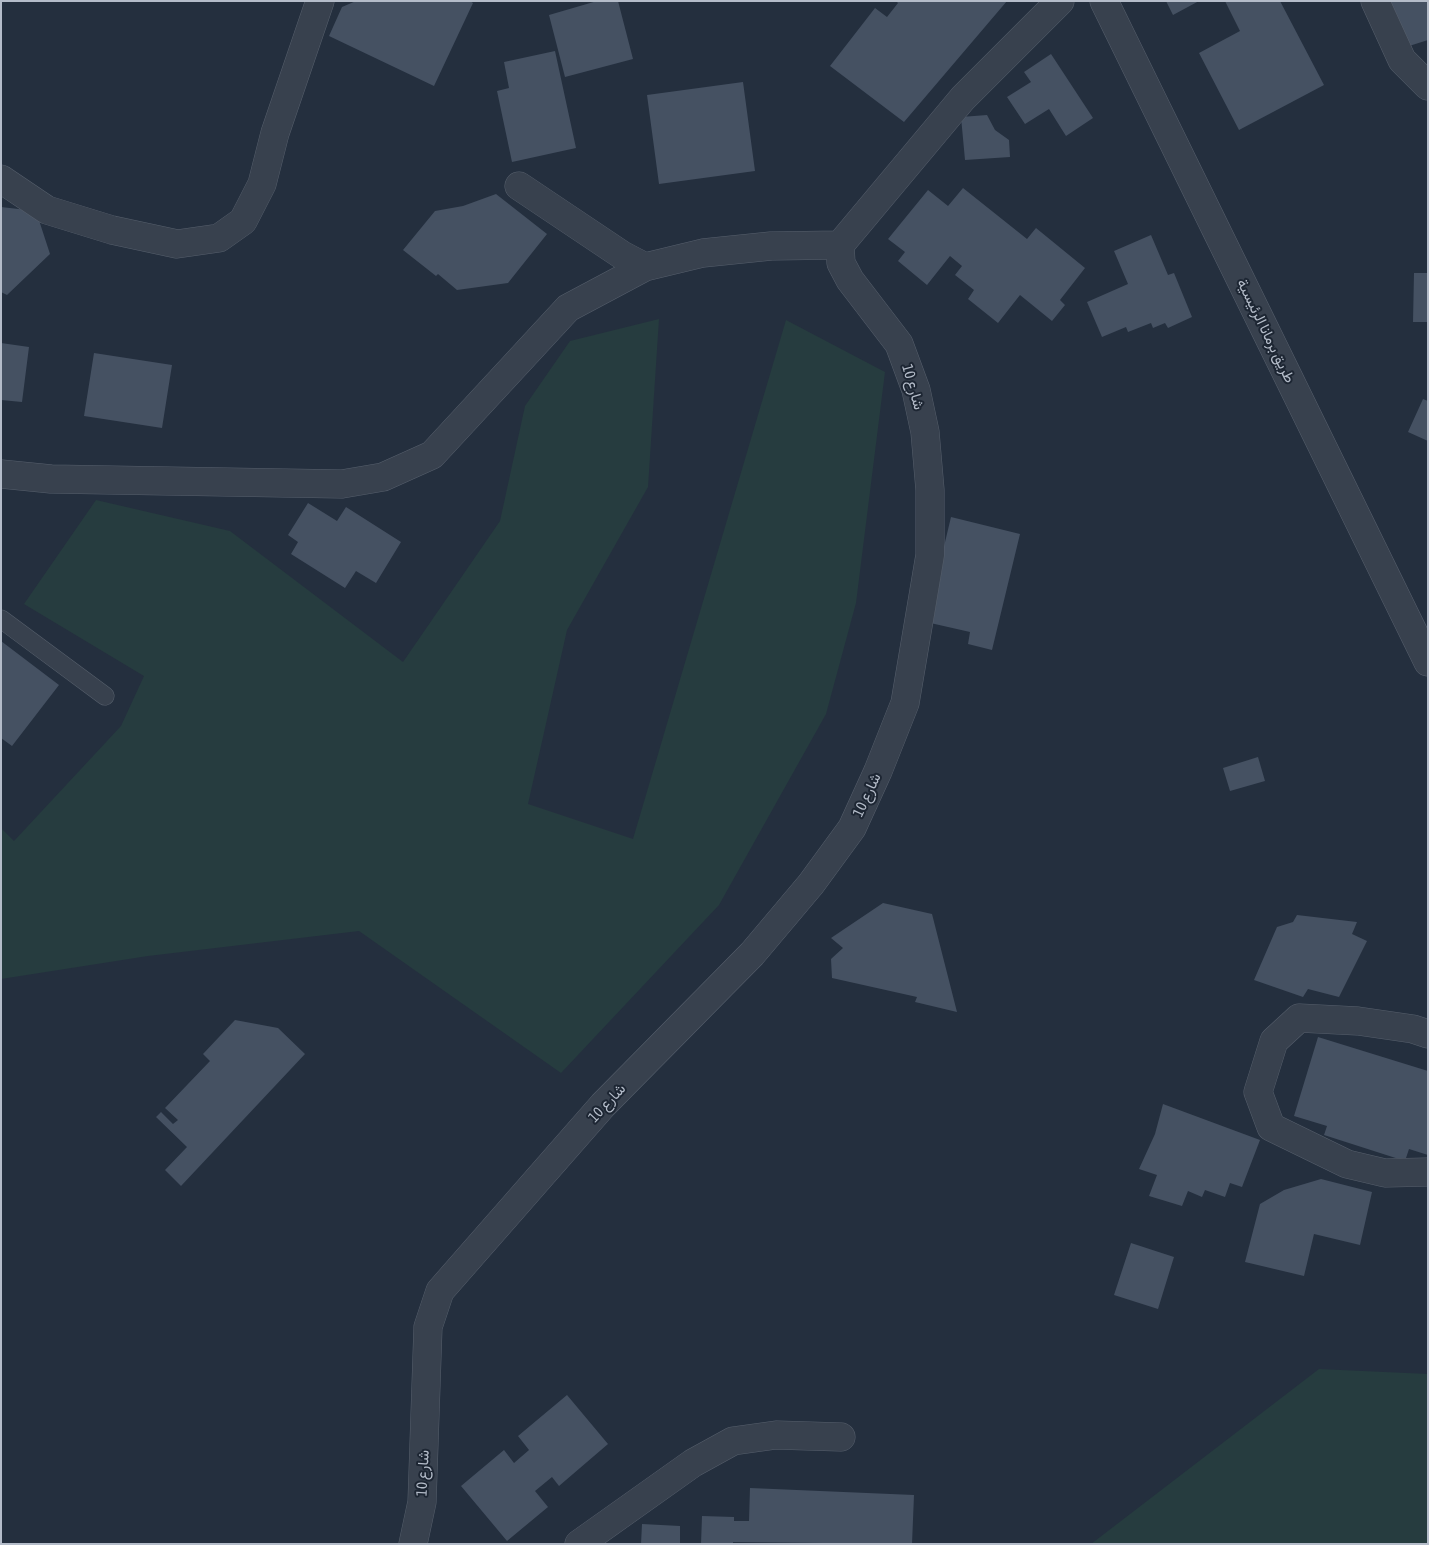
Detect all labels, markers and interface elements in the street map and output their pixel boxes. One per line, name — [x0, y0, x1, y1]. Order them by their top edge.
street label: طريق برمانا الرئيسية — [1233, 276, 1299, 386]
street label: شارع 10 — [898, 362, 928, 412]
street label: شارع 10 — [849, 770, 885, 820]
street label: شارع 10 — [585, 1080, 629, 1126]
street label: شارع 10 — [413, 1449, 433, 1497]

